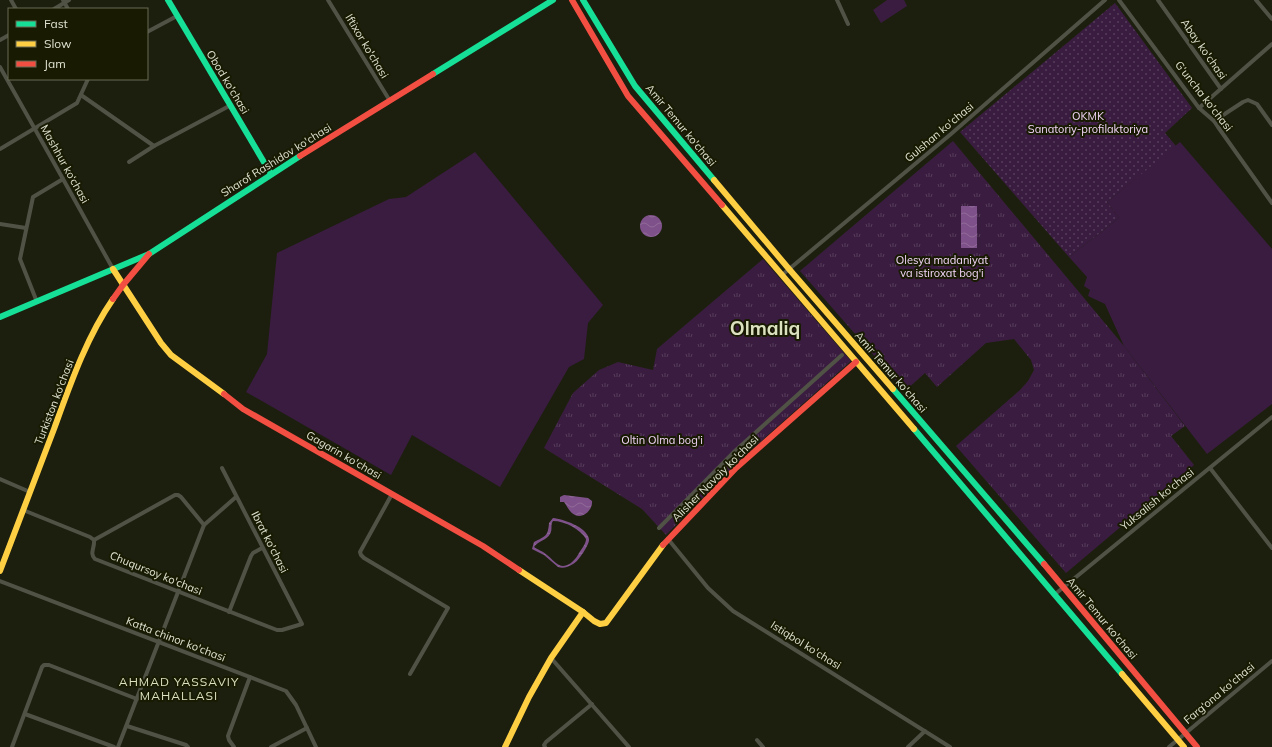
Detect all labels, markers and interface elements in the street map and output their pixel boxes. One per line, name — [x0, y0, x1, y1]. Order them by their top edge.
legend — [8, 8, 148, 80]
street label: Iftixor ko'chasi — [342, 11, 392, 81]
text: Fast — [44, 16, 68, 31]
street label: Abay ko'chasi — [1178, 16, 1230, 82]
text: Slow — [44, 36, 72, 51]
street label: Obod ko'chasi — [204, 48, 252, 116]
text: Jam — [44, 56, 66, 71]
street label: G‘uncha ko'chasi — [1172, 58, 1236, 134]
street label: Amir Temur ko'chasi — [643, 81, 719, 169]
street label: Gulshan ko'chasi — [902, 99, 976, 165]
park label: OKMK Sanatoriy-profilaktoriya — [1028, 109, 1148, 136]
street label: Sharof Rashidov ko'chasi — [218, 120, 334, 200]
street label: Mashhur ko‘chasi — [38, 122, 92, 206]
park label: Olesya madaniyat va istiroxat bog'i — [896, 253, 988, 280]
district label: Olmaliq — [730, 316, 800, 340]
street label: Amir Temur ko'chasi — [852, 329, 930, 415]
street label: Turkiston ko'chasi — [31, 357, 77, 447]
street label: Gagarin ko'chasi — [304, 428, 384, 482]
street label: Alisher Navoiy ko'chasi — [669, 432, 761, 524]
park label: Oltin Olma bog'i — [621, 433, 703, 447]
street label: Yuksalish ko'chasi — [1117, 465, 1197, 534]
street label: Ibrat ko'chasi — [248, 509, 292, 575]
street label: Chuqursoy ko'chasi — [108, 548, 204, 598]
street label: Amir Temur ko'chasi — [1064, 574, 1140, 662]
street label: Katta chinor ko'chasi — [124, 614, 228, 664]
street label: Istiqbol ko'chasi — [768, 618, 844, 672]
street label: Farg‘ona ko'chasi — [1181, 659, 1257, 727]
district label: AHMAD YASSAVIY MAHALLASI — [119, 674, 239, 703]

